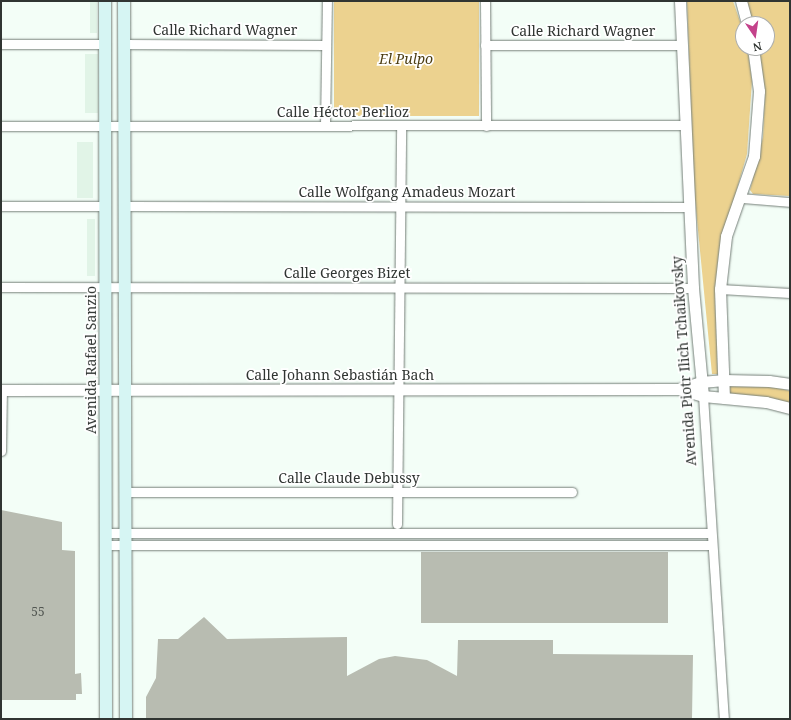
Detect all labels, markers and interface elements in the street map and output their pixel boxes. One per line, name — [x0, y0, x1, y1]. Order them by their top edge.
north arrow — [735, 16, 775, 56]
street label: Calle Richard Wagner — [153, 22, 297, 38]
street label: Calle Richard Wagner — [511, 23, 655, 39]
text: N — [752, 39, 764, 55]
park label: El Pulpo — [379, 51, 433, 67]
street label: Calle Héctor Berlioz — [277, 104, 409, 120]
street label: Calle Wolfgang Amadeus Mozart — [299, 184, 515, 200]
street label: Avenida Piotr Ilich Tchaikovsky — [668, 256, 700, 466]
street label: Calle Georges Bizet — [284, 265, 410, 281]
street label: Avenida Rafael Sanzio — [83, 286, 99, 434]
street label: Calle Johann Sebastián Bach — [246, 367, 434, 383]
street label: Calle Claude Debussy — [278, 470, 420, 486]
house number: 55 — [31, 605, 45, 619]

